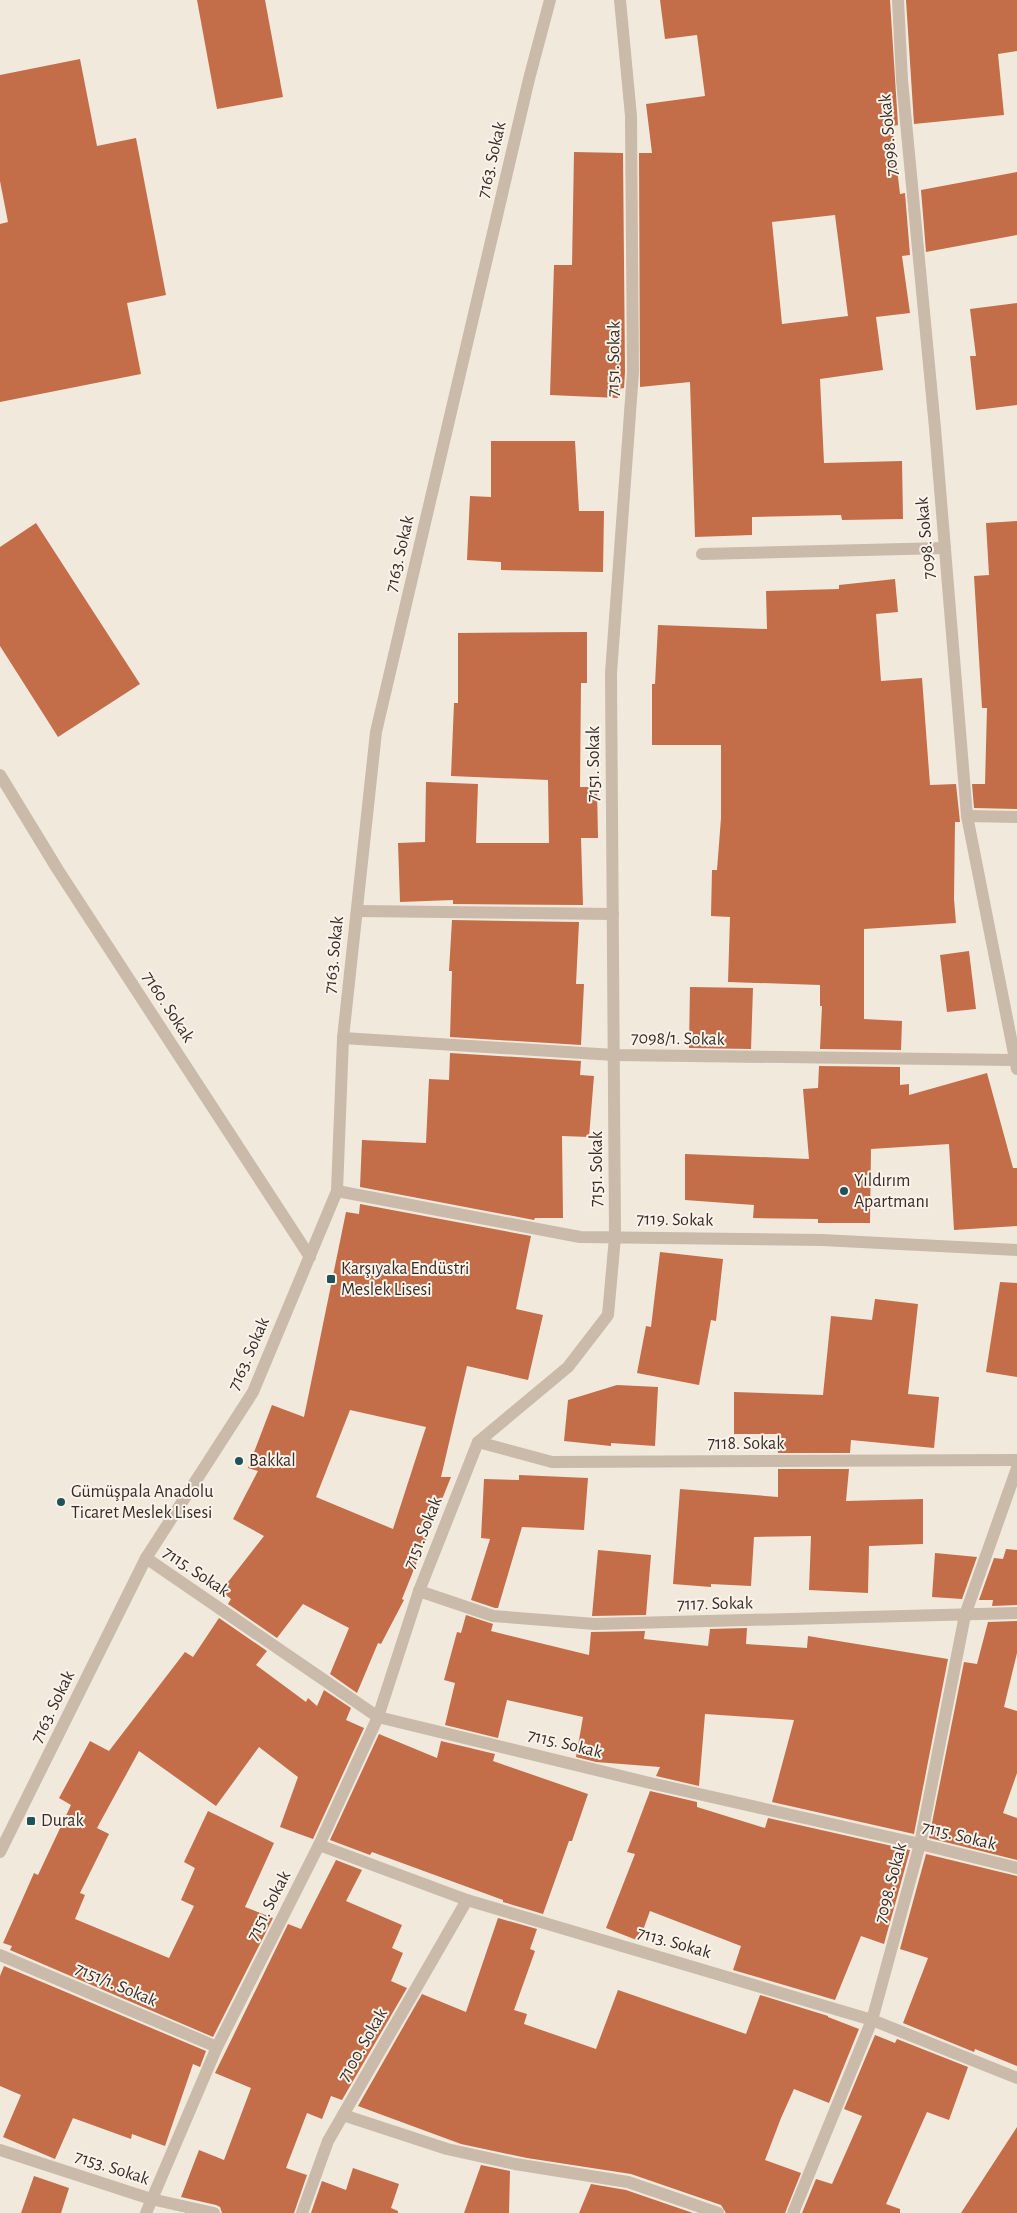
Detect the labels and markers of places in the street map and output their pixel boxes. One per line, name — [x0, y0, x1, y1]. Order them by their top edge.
place label: Yıldırım Apartmanı — [854, 1172, 929, 1211]
marker: Yıldırım Apartmanı — [838, 1185, 850, 1197]
place label: Karşıyaka Endüstri Meslek Lisesi — [341, 1260, 469, 1299]
marker: Karşıyaka Endüstri Meslek Lisesi — [325, 1273, 337, 1285]
place label: Bakkal — [249, 1452, 296, 1470]
marker: Bakkal — [233, 1455, 245, 1467]
place label: Gümüşpala Anadolu Ticaret Meslek Lisesi — [71, 1483, 214, 1522]
marker: Gümüşpala Anadolu Ticaret Meslek Lisesi — [55, 1496, 67, 1508]
place label: Durak — [41, 1812, 85, 1830]
marker: Durak — [25, 1815, 37, 1827]

